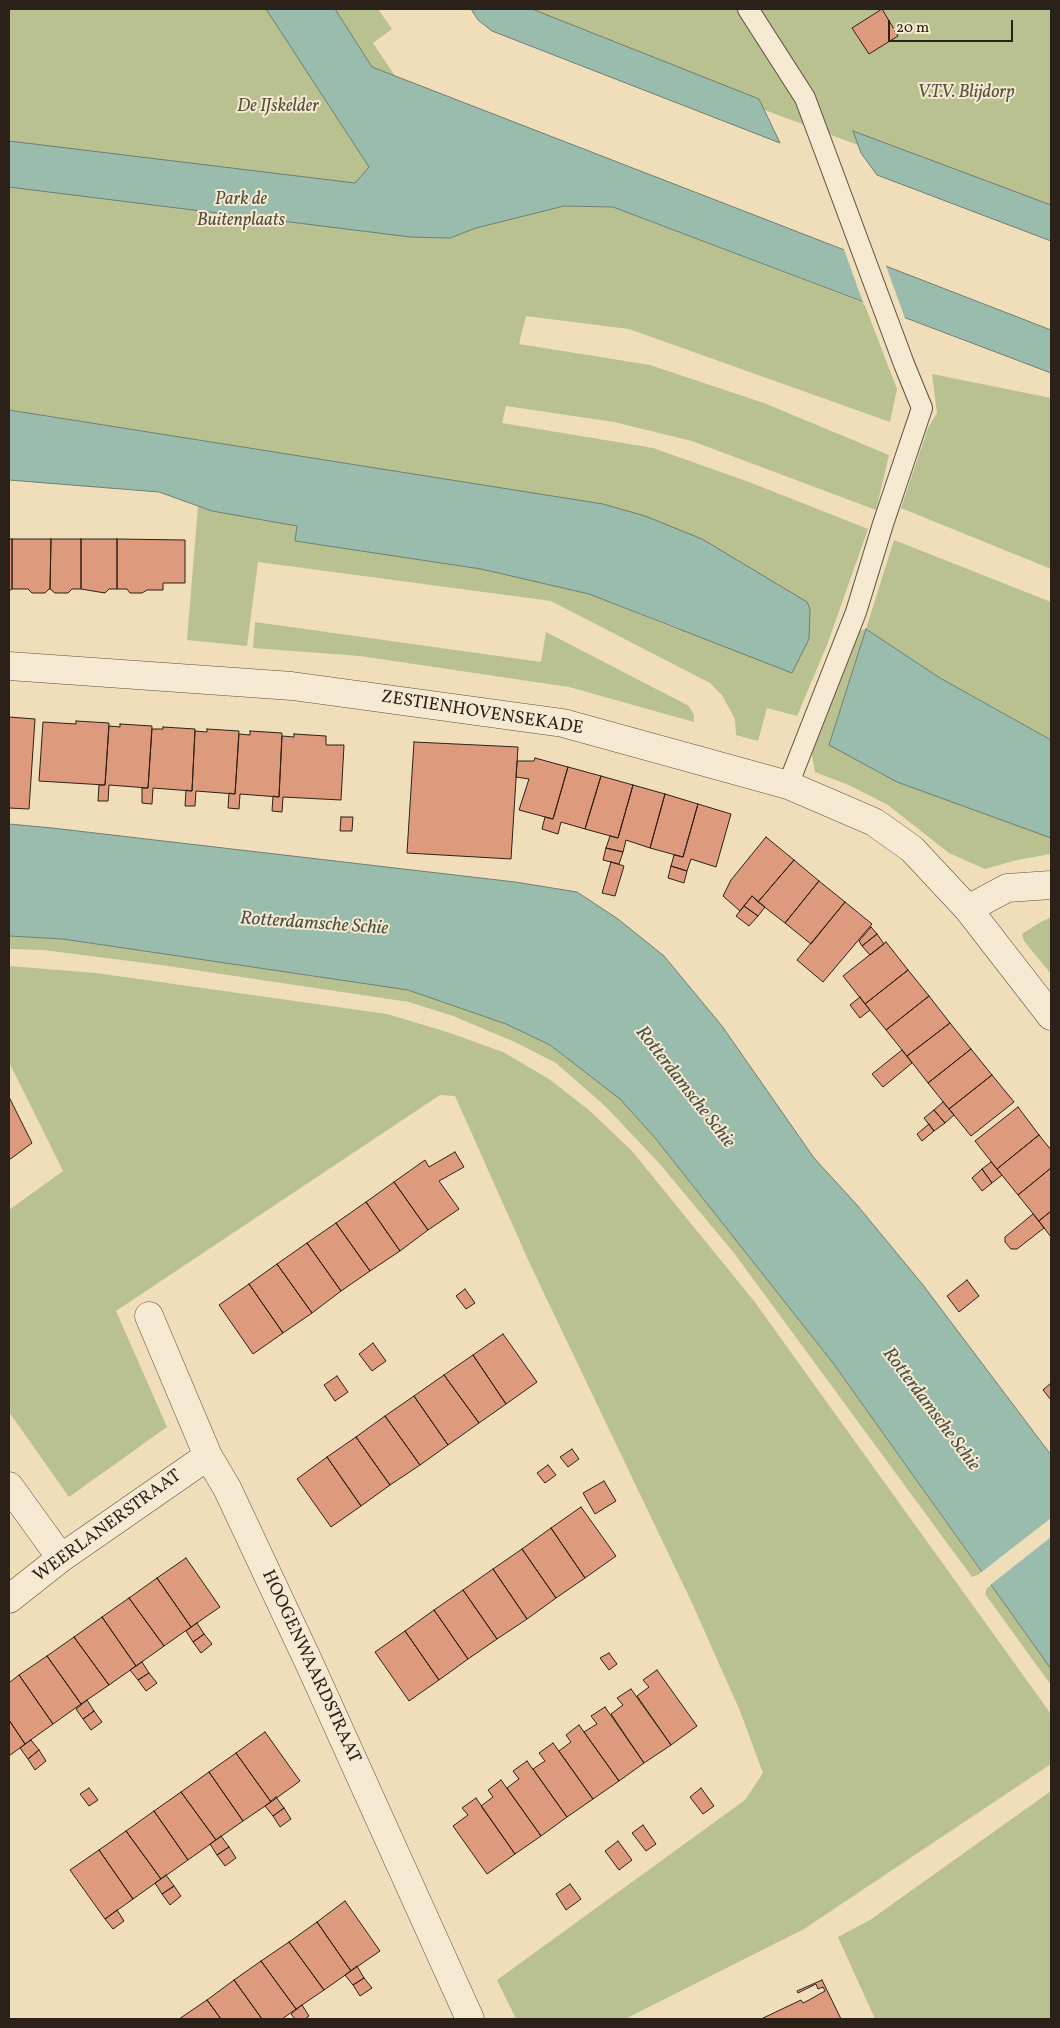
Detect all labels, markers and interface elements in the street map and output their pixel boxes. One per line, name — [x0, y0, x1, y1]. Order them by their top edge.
scale bar — [890, 10, 1015, 42]
text: 20 m — [896, 18, 929, 39]
park label: V.T.V. Blijdorp — [918, 83, 1014, 105]
park label: De IJskelder — [237, 97, 319, 119]
park label: Park de Buitenplaats — [197, 190, 285, 232]
street label: ZESTIENHOVENSEKADE — [379, 687, 585, 741]
water label: Rotterdamsche Schie — [239, 908, 389, 942]
water label: Rotterdamsche Schie — [629, 1022, 739, 1154]
water label: Rotterdamsche Schie — [876, 1344, 984, 1476]
street label: WEERLANERSTRAAT — [30, 1466, 186, 1588]
street label: HOOGENWAARDSTRAAT — [256, 1567, 364, 1767]

